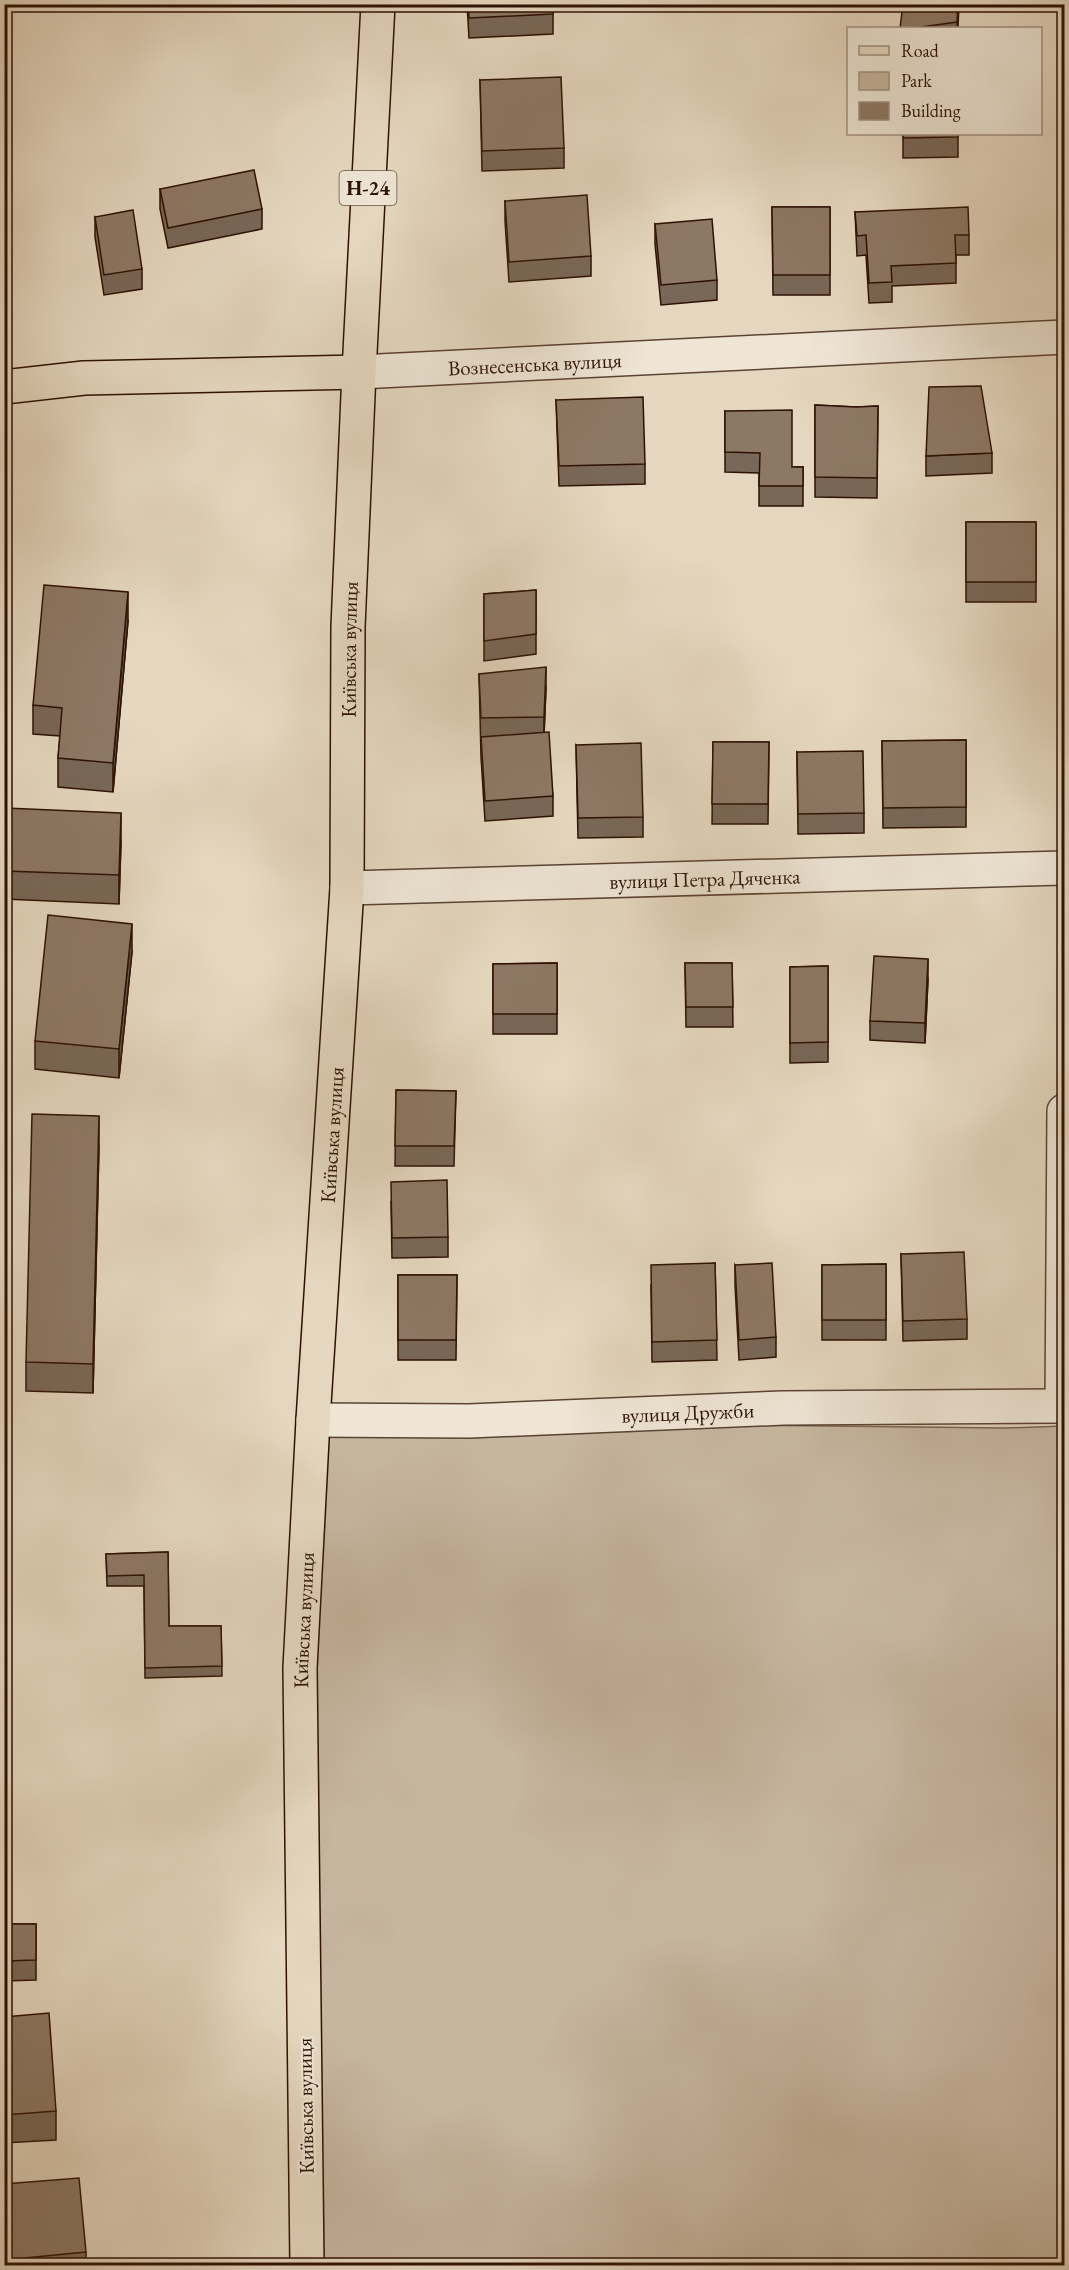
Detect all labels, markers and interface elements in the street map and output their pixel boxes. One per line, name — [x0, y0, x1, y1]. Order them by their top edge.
legend — [847, 27, 1042, 135]
text: Road — [901, 39, 940, 62]
text: Park — [901, 69, 932, 92]
text: Building — [901, 99, 961, 122]
road number: Н-24 — [340, 171, 397, 205]
street label: Вознесенська вулиця — [447, 345, 622, 381]
street label: Київська вулиця — [334, 581, 363, 718]
street label: вулиця Петра Дяченка — [609, 862, 801, 894]
street label: Київська вулиця — [313, 1066, 349, 1204]
street label: вулиця Дружби — [621, 1396, 755, 1428]
street label: Київська вулиця — [286, 1551, 320, 1688]
street label: Київська вулиця — [290, 2038, 320, 2174]

